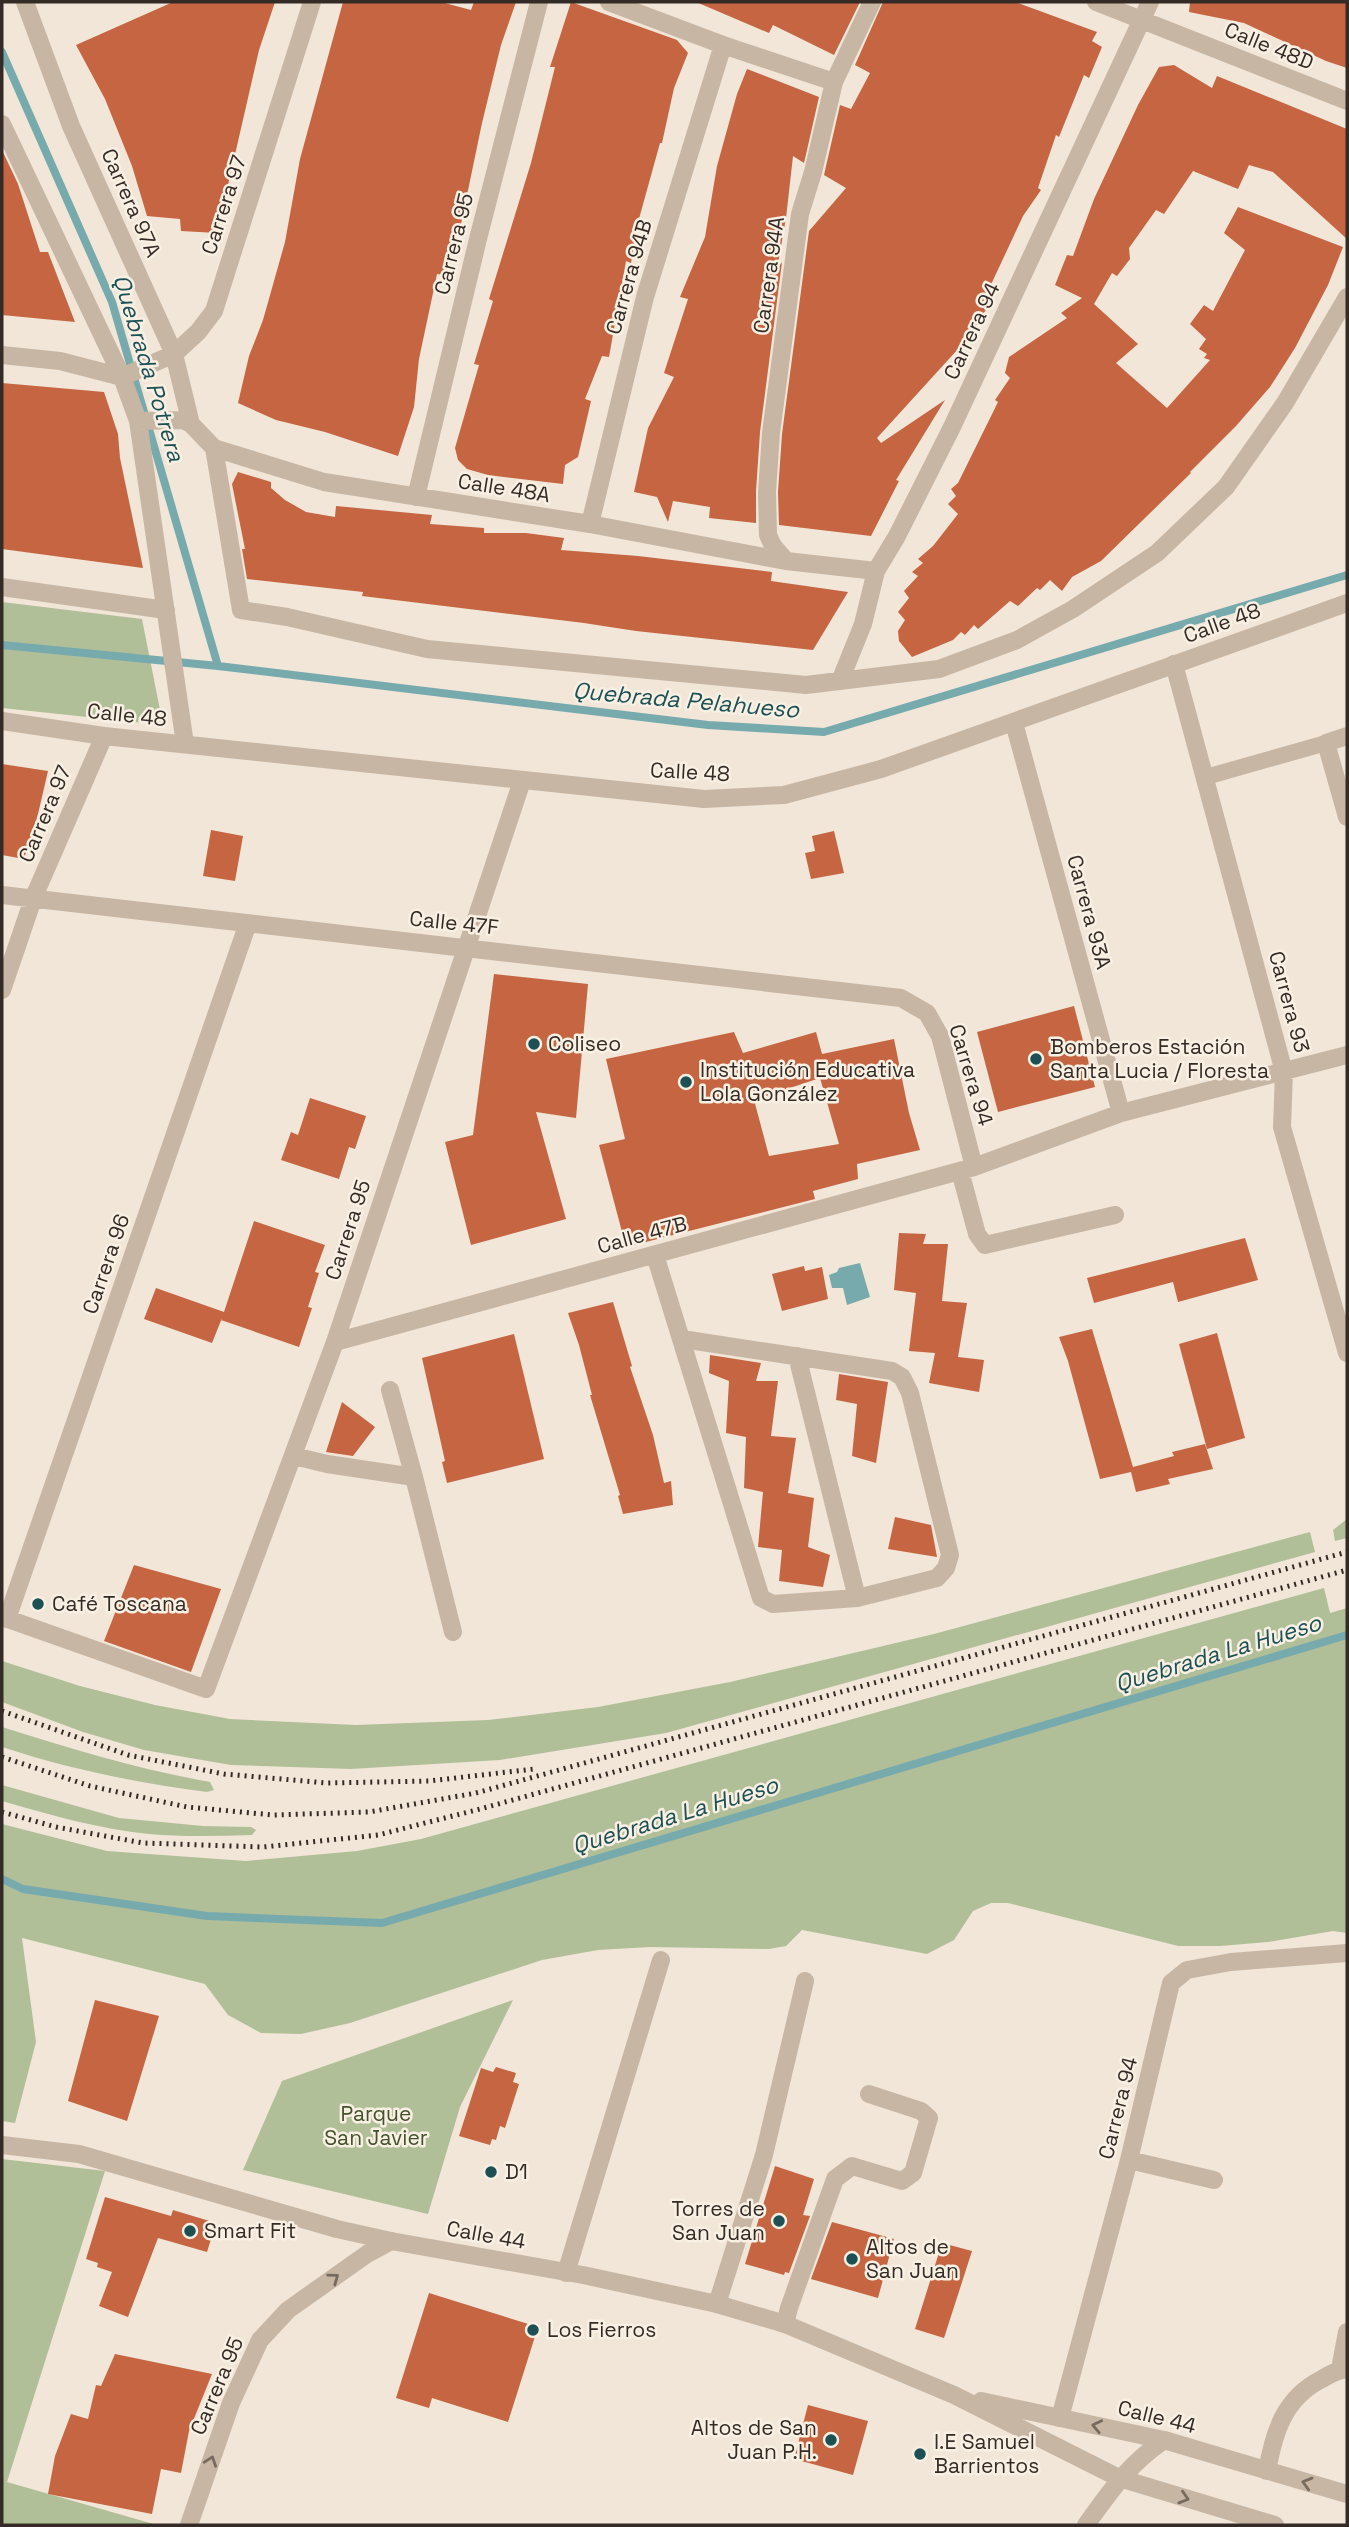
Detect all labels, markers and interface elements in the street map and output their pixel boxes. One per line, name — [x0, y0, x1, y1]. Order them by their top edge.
street label: Calle 48D — [1221, 15, 1318, 76]
street label: Carrera 97A — [96, 144, 167, 261]
street label: Carrera 97 — [195, 152, 252, 258]
street label: Carrera 95 — [428, 190, 479, 298]
street label: Carrera 94A — [747, 215, 790, 335]
street label: Carrera 94B — [599, 216, 658, 337]
water label: Quebrada Potrera — [106, 271, 192, 466]
street label: Carrera 94 — [937, 278, 1006, 384]
street label: Calle 48A — [456, 467, 552, 508]
street label: Calle 48 — [1180, 596, 1264, 649]
water label: Quebrada Pelahueso — [572, 675, 801, 725]
street label: Calle 48 — [86, 697, 168, 732]
street label: Calle 48 — [649, 756, 731, 787]
street label: Carrera 97 — [12, 761, 77, 866]
street label: Carrera 93A — [1061, 852, 1118, 972]
street label: Calle 47F — [408, 904, 500, 941]
street label: Carrera 93 — [1263, 948, 1316, 1056]
street label: Carrera 94 — [943, 1021, 1000, 1129]
place label: Coliseo — [548, 1030, 621, 1057]
place label: Bomberos Estación Santa Lucia / Floresta — [1050, 1033, 1269, 1084]
marker: Coliseo — [526, 1036, 542, 1052]
marker: Bomberos Estación Santa Lucia / Floresta — [1028, 1051, 1044, 1067]
place label: Institución Educativa Lola González — [700, 1056, 915, 1107]
marker: Institución Educativa Lola González — [678, 1074, 694, 1090]
street label: Carrera 95 — [319, 1176, 376, 1283]
street label: Carrera 96 — [76, 1210, 135, 1317]
street label: Calle 47B — [594, 1210, 690, 1259]
place label: Café Toscana — [52, 1590, 187, 1617]
marker: Café Toscana — [30, 1596, 46, 1612]
water label: Quebrada La Hueso — [1111, 1607, 1325, 1699]
water label: Quebrada La Hueso — [568, 1769, 782, 1861]
street label: Carrera 94 — [1092, 2054, 1143, 2162]
park label: Parque San Javier — [324, 2100, 428, 2151]
place label: D1 — [505, 2158, 528, 2185]
marker: D1 — [483, 2164, 499, 2180]
place label: Torres de San Juan — [671, 2195, 765, 2246]
marker: Torres de San Juan — [771, 2213, 787, 2229]
street label: Calle 44 — [444, 2214, 528, 2255]
place label: Smart Fit — [204, 2217, 296, 2244]
marker: Smart Fit — [182, 2223, 198, 2239]
place label: Altos de San Juan — [866, 2233, 959, 2284]
marker: Altos de San Juan — [844, 2251, 860, 2267]
one-way arrow — [326, 2274, 339, 2286]
place label: Los Fierros — [547, 2316, 656, 2343]
marker: Los Fierros — [525, 2322, 541, 2338]
street label: Carrera 95 — [184, 2333, 249, 2439]
street label: Calle 44 — [1115, 2394, 1199, 2439]
place label: Altos de San Juan P.H. — [691, 2414, 817, 2465]
one-way arrow — [1091, 2420, 1103, 2435]
place label: I.E Samuel Barrientos — [934, 2428, 1039, 2479]
marker: Altos de San Juan P.H. — [823, 2432, 839, 2448]
marker: I.E Samuel Barrientos — [912, 2446, 928, 2462]
one-way arrow — [203, 2455, 217, 2467]
one-way arrow — [1302, 2476, 1314, 2491]
one-way arrow — [1178, 2489, 1190, 2504]

